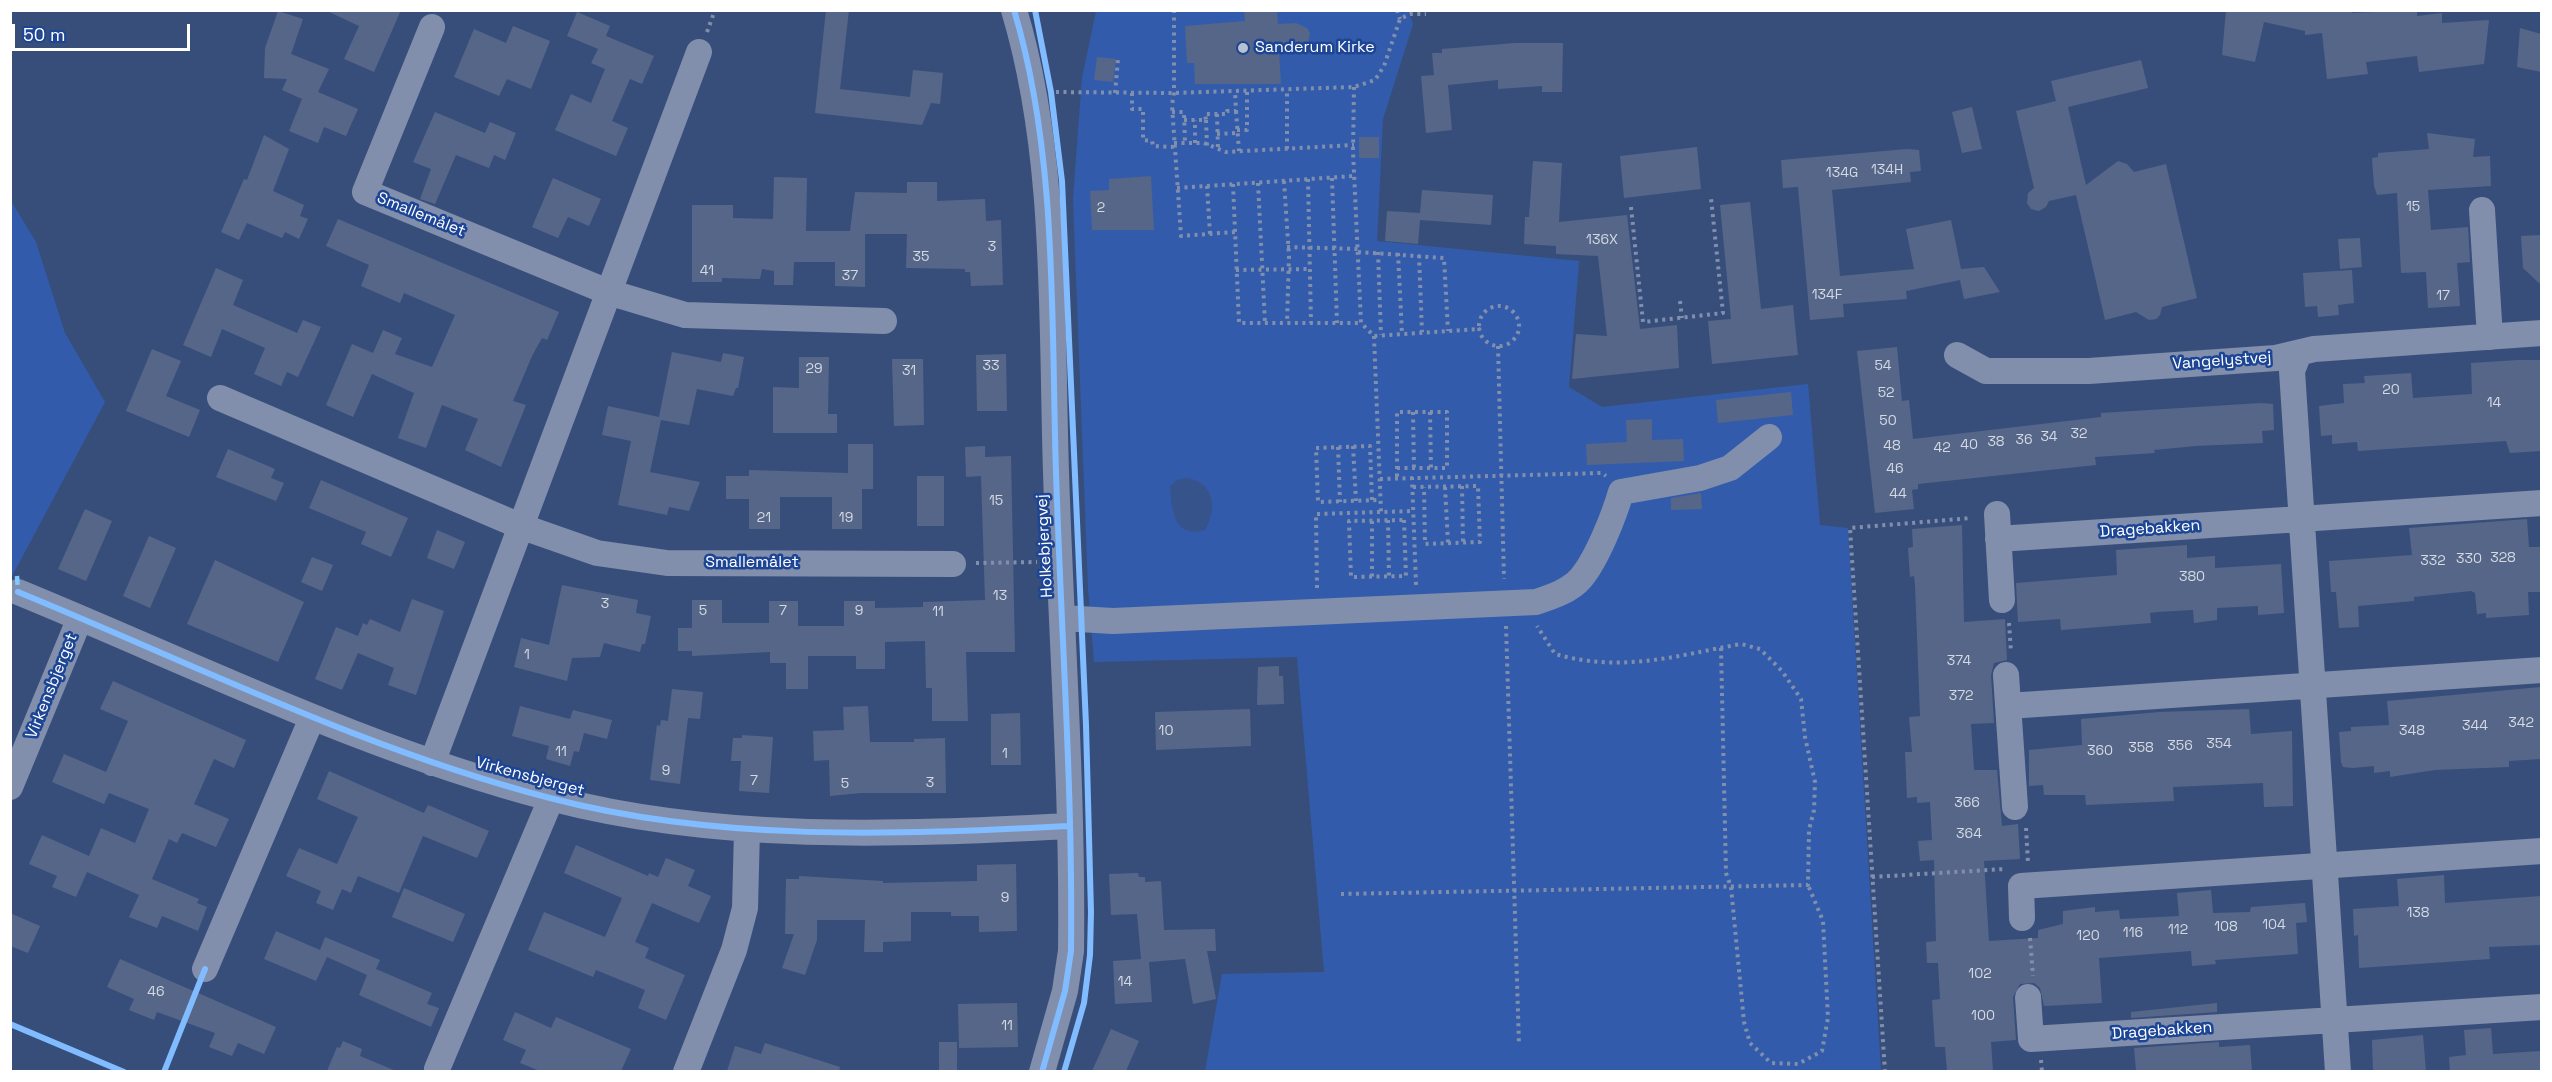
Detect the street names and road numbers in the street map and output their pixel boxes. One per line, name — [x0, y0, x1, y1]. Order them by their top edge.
street label: Smallemålet — [374, 189, 468, 241]
street label: Vangelystvej — [2172, 348, 2272, 374]
street label: Holkebjergvej — [1033, 494, 1057, 598]
street label: Dragebakken — [2099, 516, 2201, 542]
street label: Smallemålet — [705, 553, 799, 573]
street label: Virkensbjerget — [22, 630, 82, 742]
street label: Virkensbjerget — [473, 753, 587, 801]
street label: Dragebakken — [2111, 1018, 2213, 1044]

